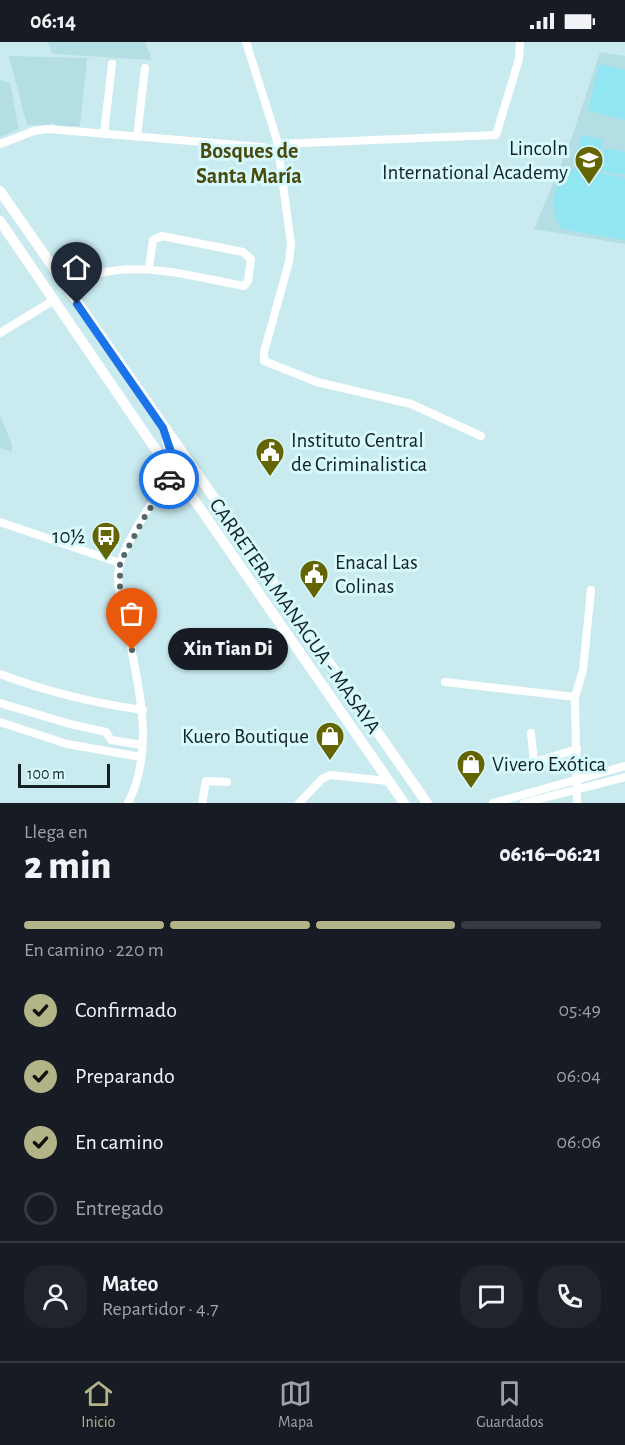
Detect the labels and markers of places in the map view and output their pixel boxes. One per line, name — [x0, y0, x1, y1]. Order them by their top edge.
place label: Lincoln International Academy — [382, 138, 568, 183]
school or university icon: Lincoln International Academy — [573, 144, 605, 186]
pin — [51, 242, 102, 304]
place label: Instituto Central de Criminalistica — [291, 430, 428, 475]
public building icon: Instituto Central de Criminalistica — [254, 436, 286, 478]
bus stop icon: 10½ — [90, 520, 122, 562]
place label: 10½ — [52, 526, 85, 547]
place label: Enacal Las Colinas — [335, 552, 418, 597]
public building icon: Enacal Las Colinas — [298, 558, 330, 600]
pin — [106, 588, 157, 650]
callout: Xin Tian Di — [168, 629, 288, 671]
shop icon: Kuero Boutique — [314, 720, 346, 762]
place label: Kuero Boutique — [182, 726, 309, 747]
shop icon: Vivero Exótica — [455, 748, 487, 790]
place label: Vivero Exótica — [492, 754, 607, 775]

